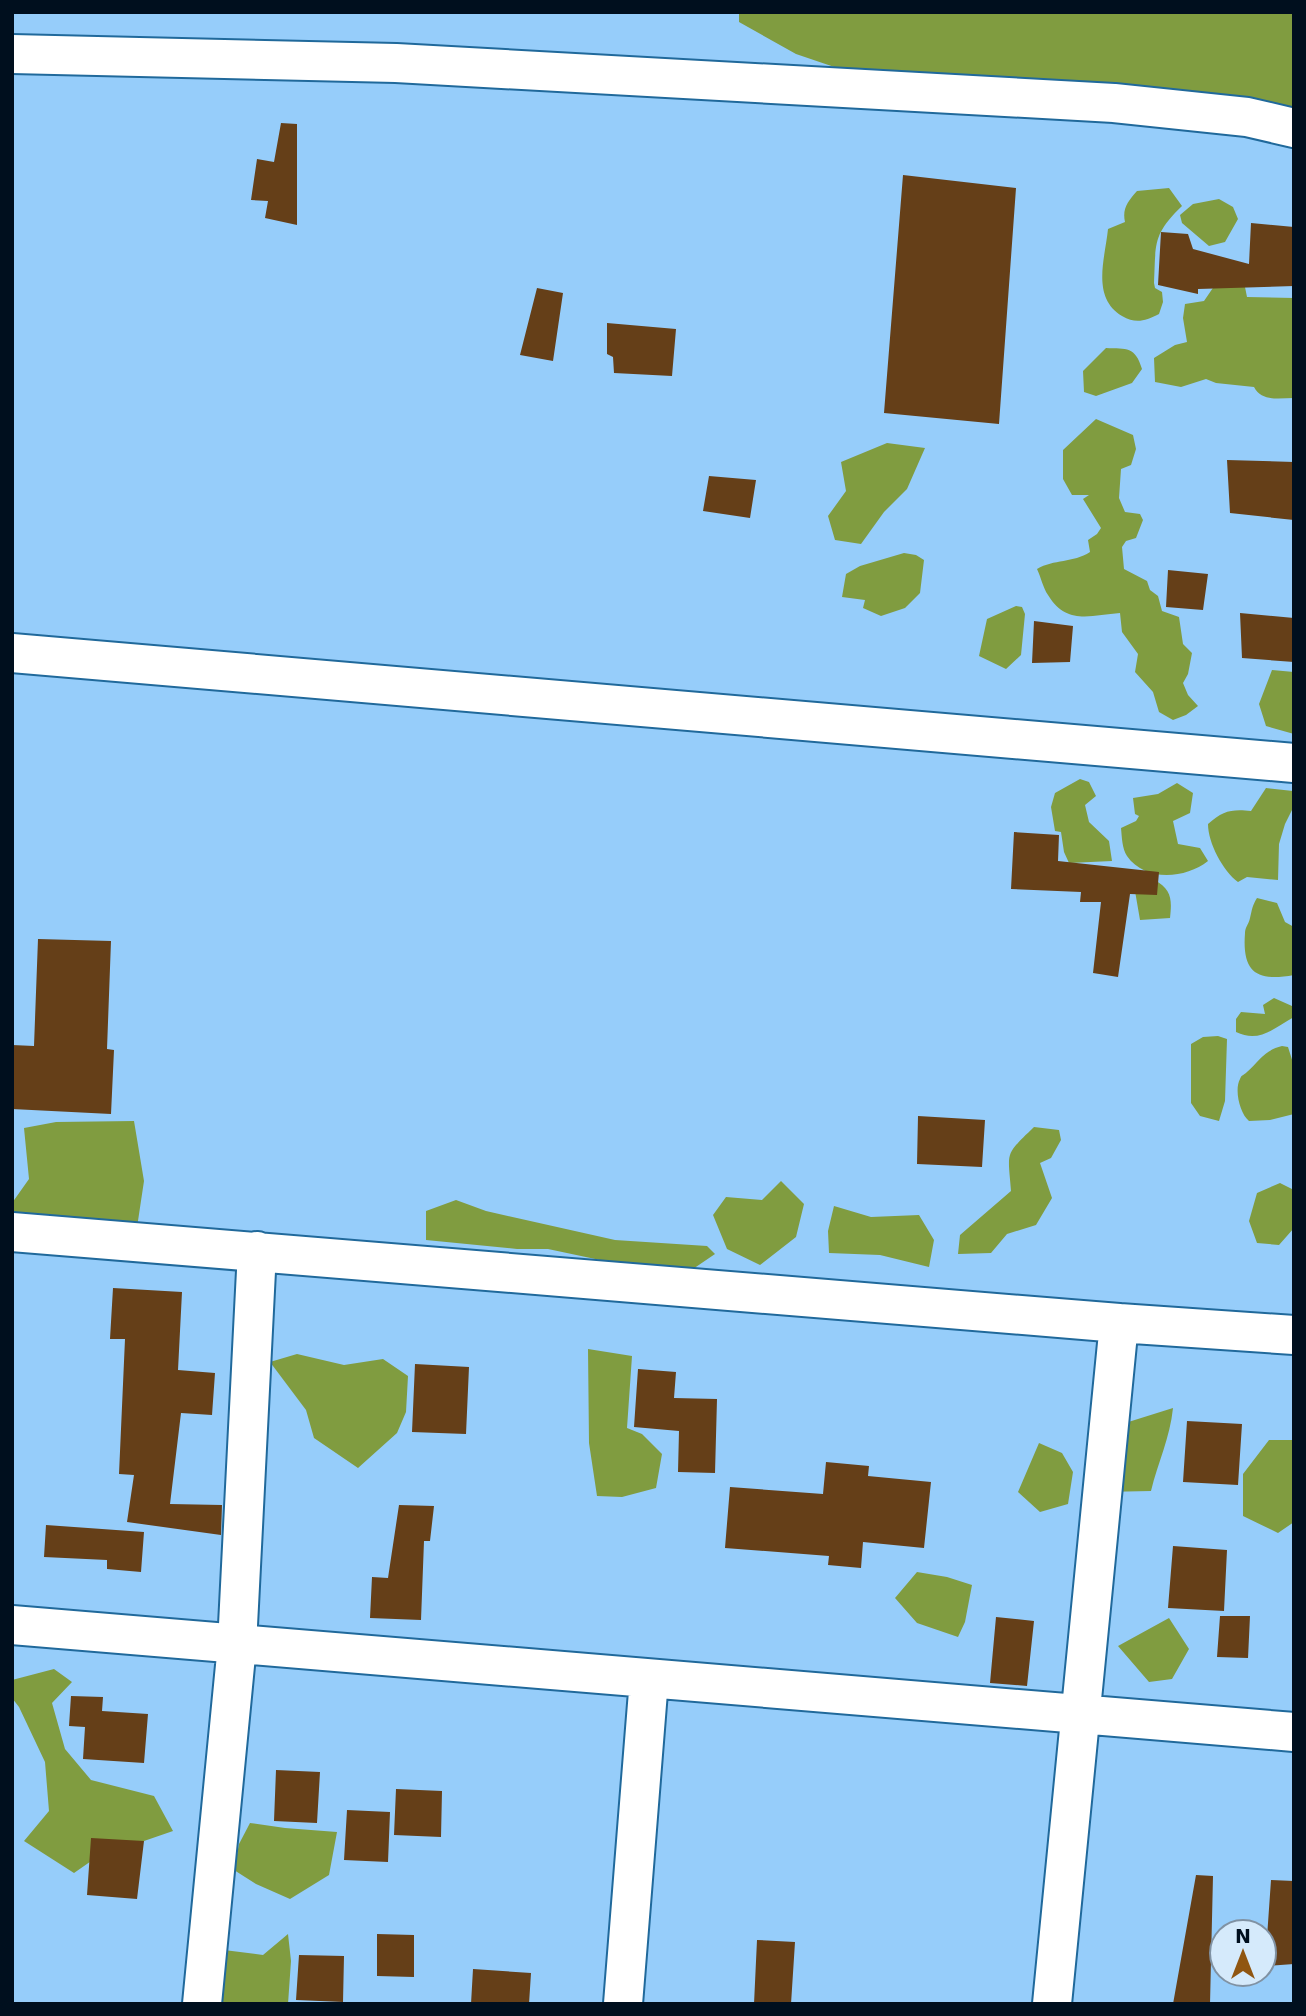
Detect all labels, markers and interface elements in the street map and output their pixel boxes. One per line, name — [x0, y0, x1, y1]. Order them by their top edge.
north arrow — [1208, 1918, 1278, 1988]
text: N — [1235, 1925, 1251, 1947]

